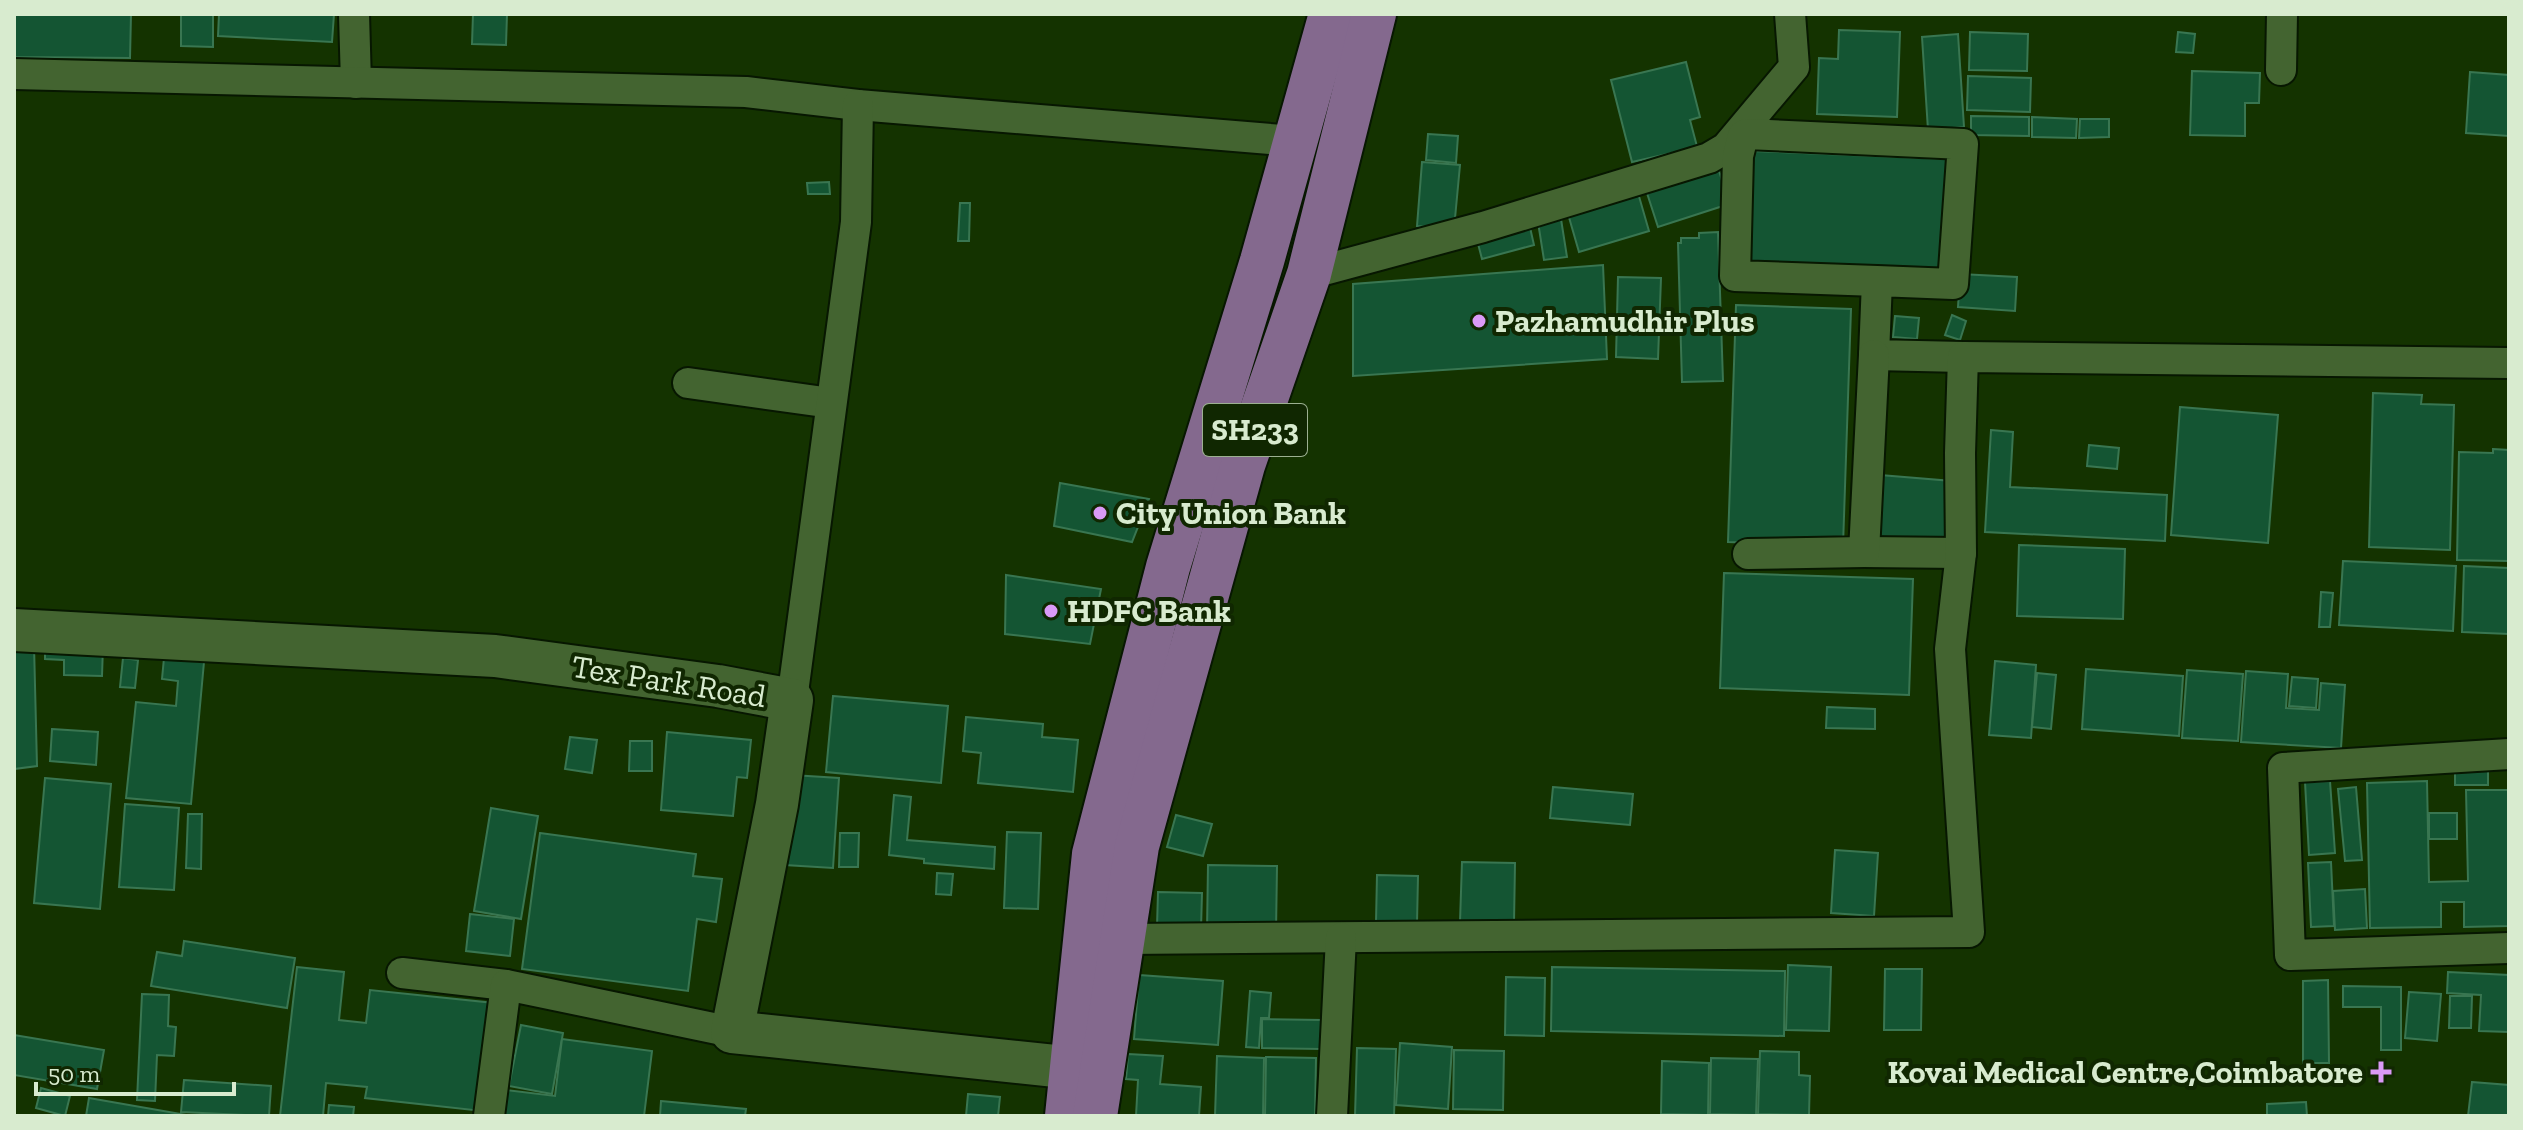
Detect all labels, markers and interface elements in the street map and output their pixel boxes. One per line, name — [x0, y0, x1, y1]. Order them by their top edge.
place label: Pazhamudhir Plus — [1495, 302, 1755, 340]
marker: Pazhamudhir Plus — [1470, 312, 1488, 330]
road number: SH233 — [1203, 404, 1307, 456]
place label: City Union Bank — [1116, 494, 1346, 532]
marker: City Union Bank — [1091, 504, 1109, 522]
place label: HDFC Bank — [1067, 592, 1231, 630]
marker: HDFC Bank — [1042, 602, 1060, 620]
street label: Tex Park Road — [569, 647, 769, 715]
scale bar — [36, 1046, 234, 1096]
place label: Kovai Medical Centre,Coimbatore — [1887, 1053, 2363, 1091]
text: 50 m — [48, 1059, 101, 1088]
marker: Kovai Medical Centre,Coimbatore — [2370, 1061, 2392, 1083]

